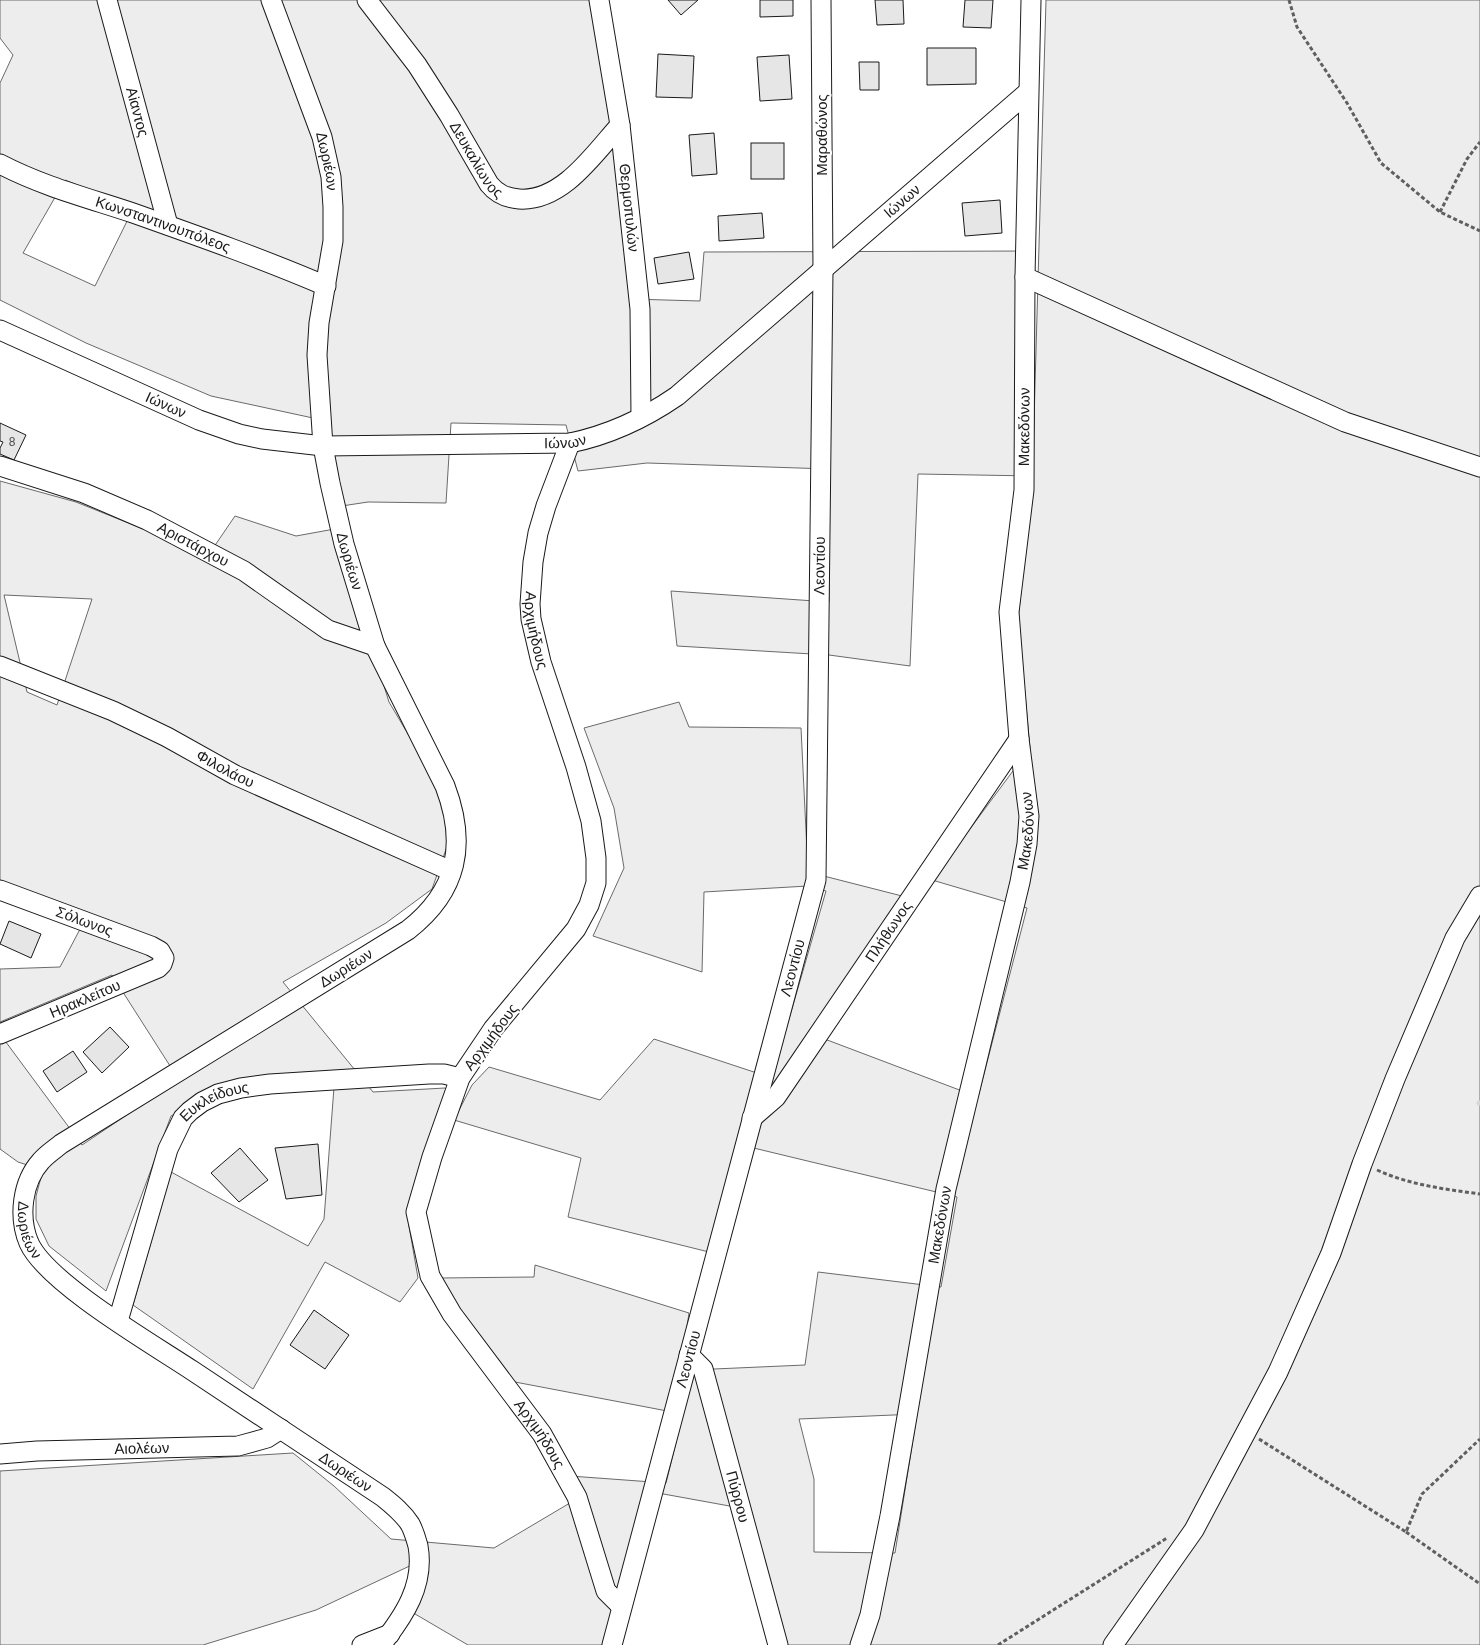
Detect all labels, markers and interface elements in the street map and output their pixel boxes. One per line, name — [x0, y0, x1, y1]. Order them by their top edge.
street label: Aiαντος — [123, 85, 153, 139]
street label: Μαραθώνος — [813, 94, 830, 176]
street label: Δευκαλίωνος — [447, 119, 506, 201]
street label: Δωριέων — [313, 130, 341, 191]
street label: Θερμοπυλών — [616, 163, 643, 253]
street label: Ιώνων — [880, 180, 923, 221]
street label: Κωνσταντινουπόλεος — [94, 193, 233, 255]
street label: Μακεδόνων — [1015, 387, 1032, 466]
street label: Ιώνων — [143, 388, 189, 421]
street label: Ιώνων — [544, 430, 588, 451]
house number: 8 — [9, 435, 16, 449]
street label: Αριστάρχου — [155, 518, 232, 570]
street label: Δωριέων — [334, 531, 367, 592]
street label: Λεοντίου — [810, 536, 828, 595]
street label: Αρχιμήδους — [522, 591, 552, 671]
street label: Φιλολάου — [194, 746, 257, 790]
street label: Μακεδόνων — [1013, 791, 1037, 871]
street label: Πλήθωνος — [861, 897, 915, 965]
street label: Σόλωνος — [54, 903, 115, 939]
street label: Λεοντίου — [776, 937, 808, 998]
street label: Δωριέων — [316, 945, 375, 991]
street label: Ηρακλείτου — [47, 976, 123, 1021]
street label: Αρχιμήδους — [460, 1000, 521, 1073]
street label: Ευκλείδους — [176, 1078, 250, 1125]
street label: Μακεδόνων — [924, 1185, 954, 1265]
street label: Δωριέων — [15, 1201, 45, 1262]
street label: Λεοντίου — [672, 1328, 704, 1389]
street label: Αρχιμήδους — [511, 1396, 568, 1471]
street label: Αιολέων — [114, 1439, 169, 1457]
street label: Δωριέων — [316, 1448, 375, 1495]
street label: Πύρρου — [723, 1469, 753, 1524]

